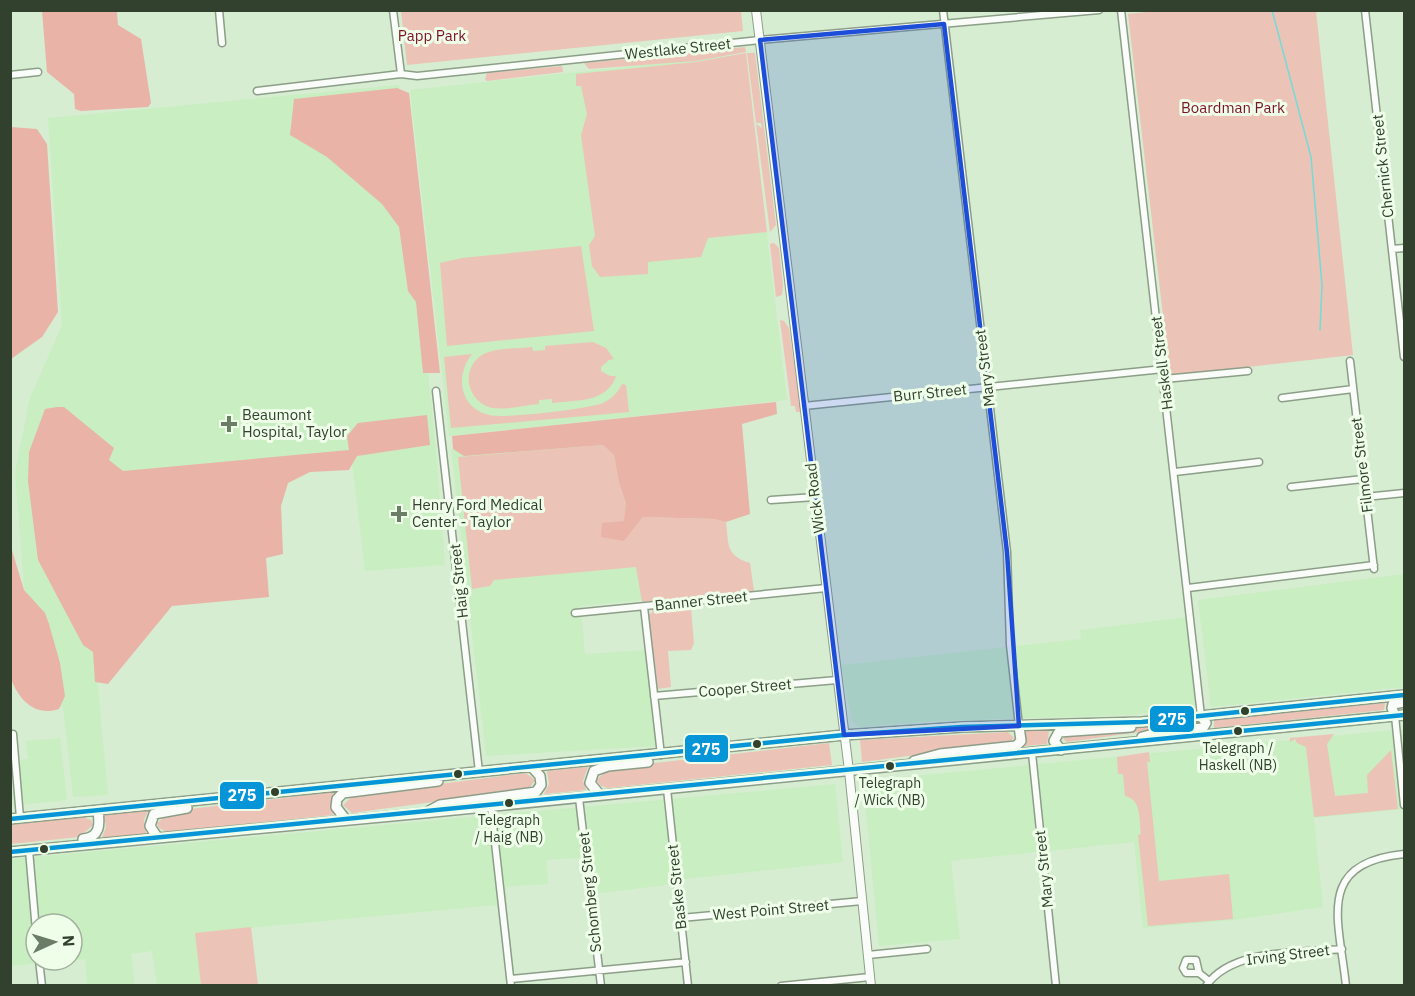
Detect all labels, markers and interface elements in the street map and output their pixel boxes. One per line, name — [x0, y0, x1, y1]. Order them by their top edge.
park label: Papp Park — [398, 26, 466, 45]
street label: Westlake Street — [624, 33, 732, 64]
park label: Boardman Park — [1181, 98, 1285, 117]
street label: Chernick Street — [1368, 113, 1397, 219]
street label: Haskell Street — [1146, 315, 1177, 411]
street label: Mary Street — [970, 328, 999, 408]
street label: Burr Street — [892, 379, 968, 406]
place label: Beaumont Hospital, Taylor — [242, 405, 347, 441]
marker: Beaumont Hospital, Taylor — [220, 415, 238, 433]
street label: Filmore Street — [1346, 416, 1377, 514]
street label: Wick Road — [801, 462, 828, 534]
place label: Henry Ford Medical Center - Taylor — [412, 495, 543, 531]
marker: Henry Ford Medical Center - Taylor — [390, 505, 408, 523]
street label: Haig Street — [445, 543, 472, 619]
street label: Banner Street — [654, 586, 748, 615]
street label: Cooper Street — [698, 674, 792, 701]
line badge: 275 — [1149, 705, 1195, 733]
unlabelled marker — [1239, 705, 1251, 717]
text: 275 — [1158, 709, 1187, 729]
marker: Telegraph / Haskell (NB) — [1232, 725, 1244, 737]
line badge: 275 — [684, 734, 729, 763]
unlabelled marker — [751, 738, 763, 750]
text: 275 — [692, 739, 721, 759]
place label: Telegraph / Haskell (NB) — [1199, 739, 1277, 774]
marker: Telegraph / Wick (NB) — [884, 760, 896, 772]
unlabelled marker — [452, 768, 464, 780]
place label: Telegraph / Wick (NB) — [855, 774, 925, 809]
line badge: 275 — [219, 781, 265, 810]
text: 275 — [228, 785, 257, 805]
unlabelled marker — [269, 786, 281, 798]
marker: Telegraph / Haig (NB) — [503, 797, 515, 809]
place label: Telegraph / Haig (NB) — [475, 811, 543, 846]
street label: Mary Street — [1030, 829, 1057, 909]
street label: Schomberg Street — [574, 831, 605, 953]
unlabelled marker — [38, 843, 50, 855]
street label: Baske Street — [663, 843, 690, 931]
street label: West Point Street — [712, 895, 830, 924]
north arrow — [24, 912, 84, 972]
text: N — [59, 934, 79, 947]
street label: Irving Street — [1245, 940, 1331, 969]

